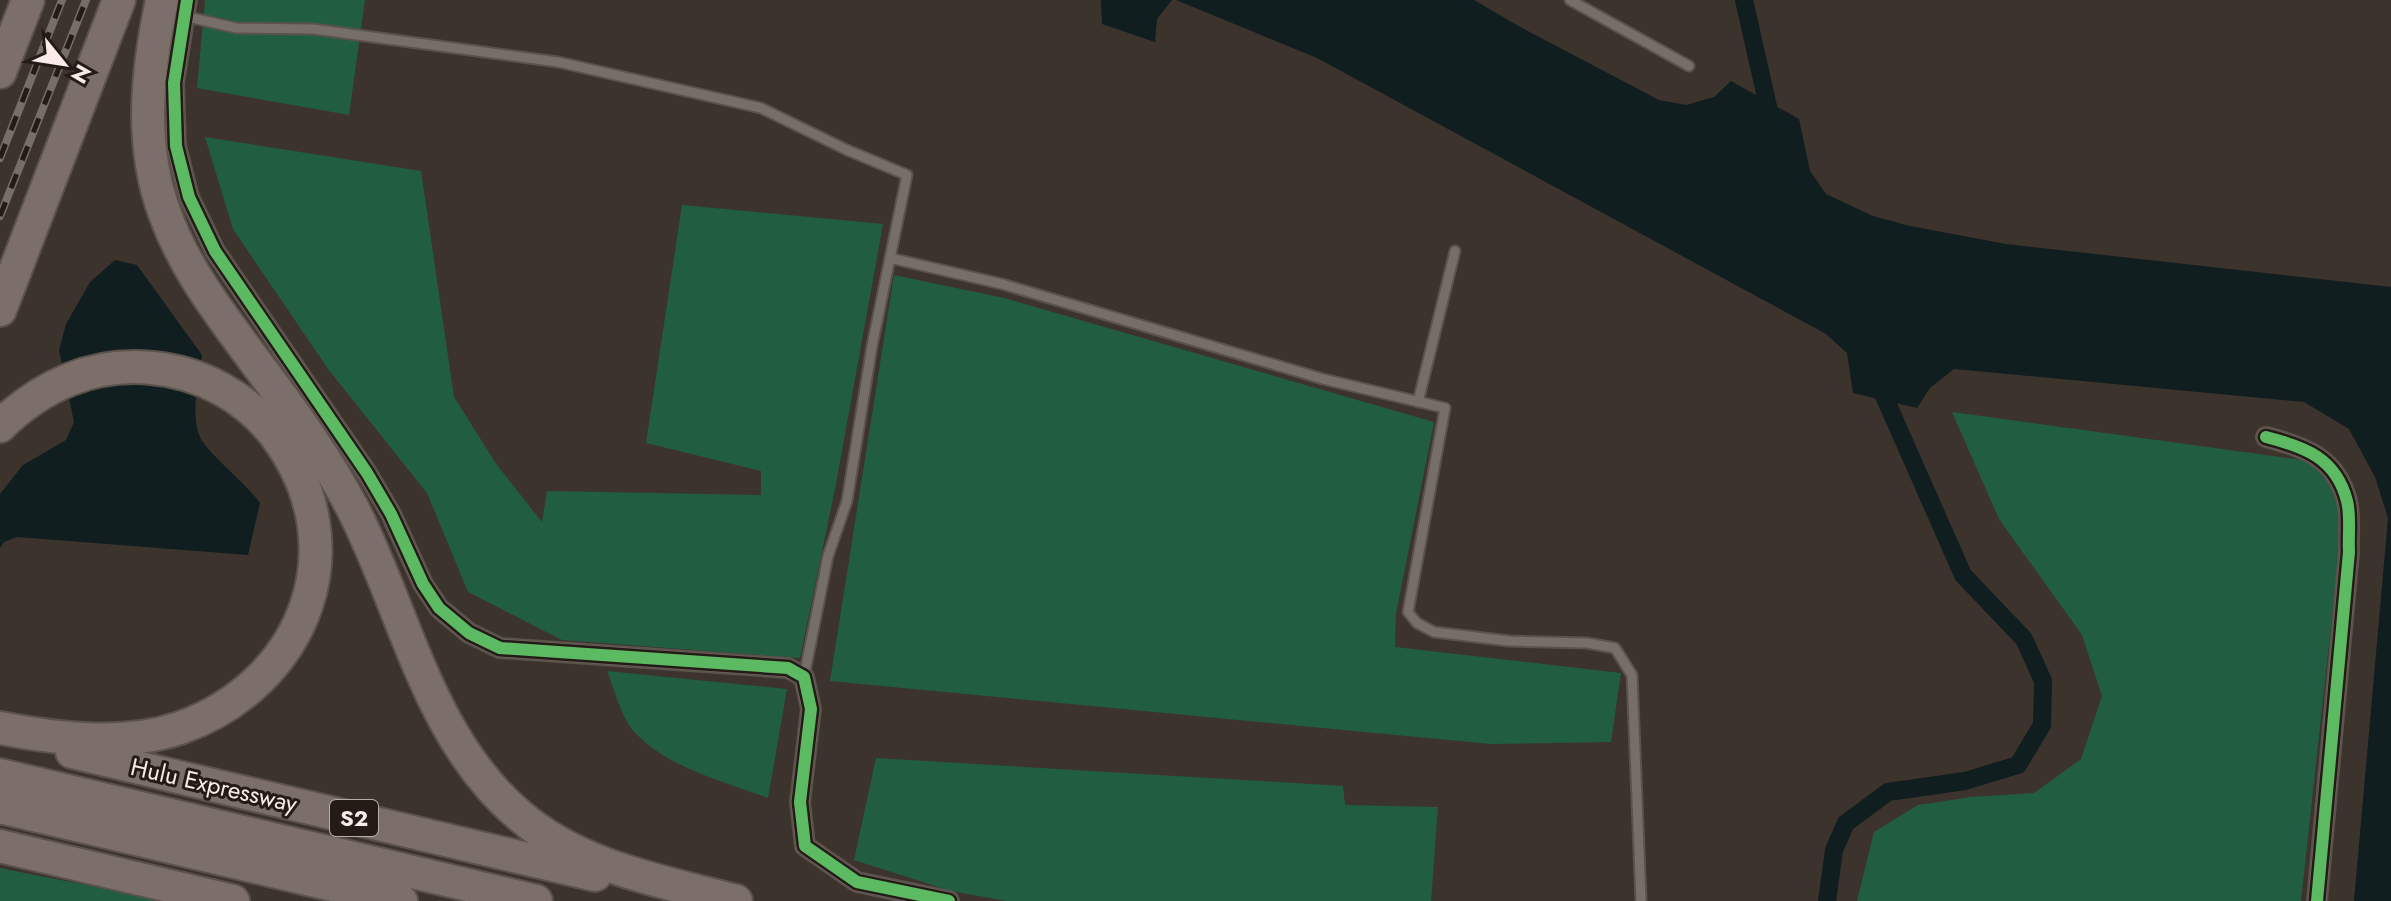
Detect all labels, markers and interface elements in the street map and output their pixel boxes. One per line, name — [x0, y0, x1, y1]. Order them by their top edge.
north arrow — [24, 24, 104, 104]
text: N — [63, 58, 100, 90]
street label: Hulu Expressway — [127, 749, 301, 821]
road number: S2 — [330, 800, 378, 836]

